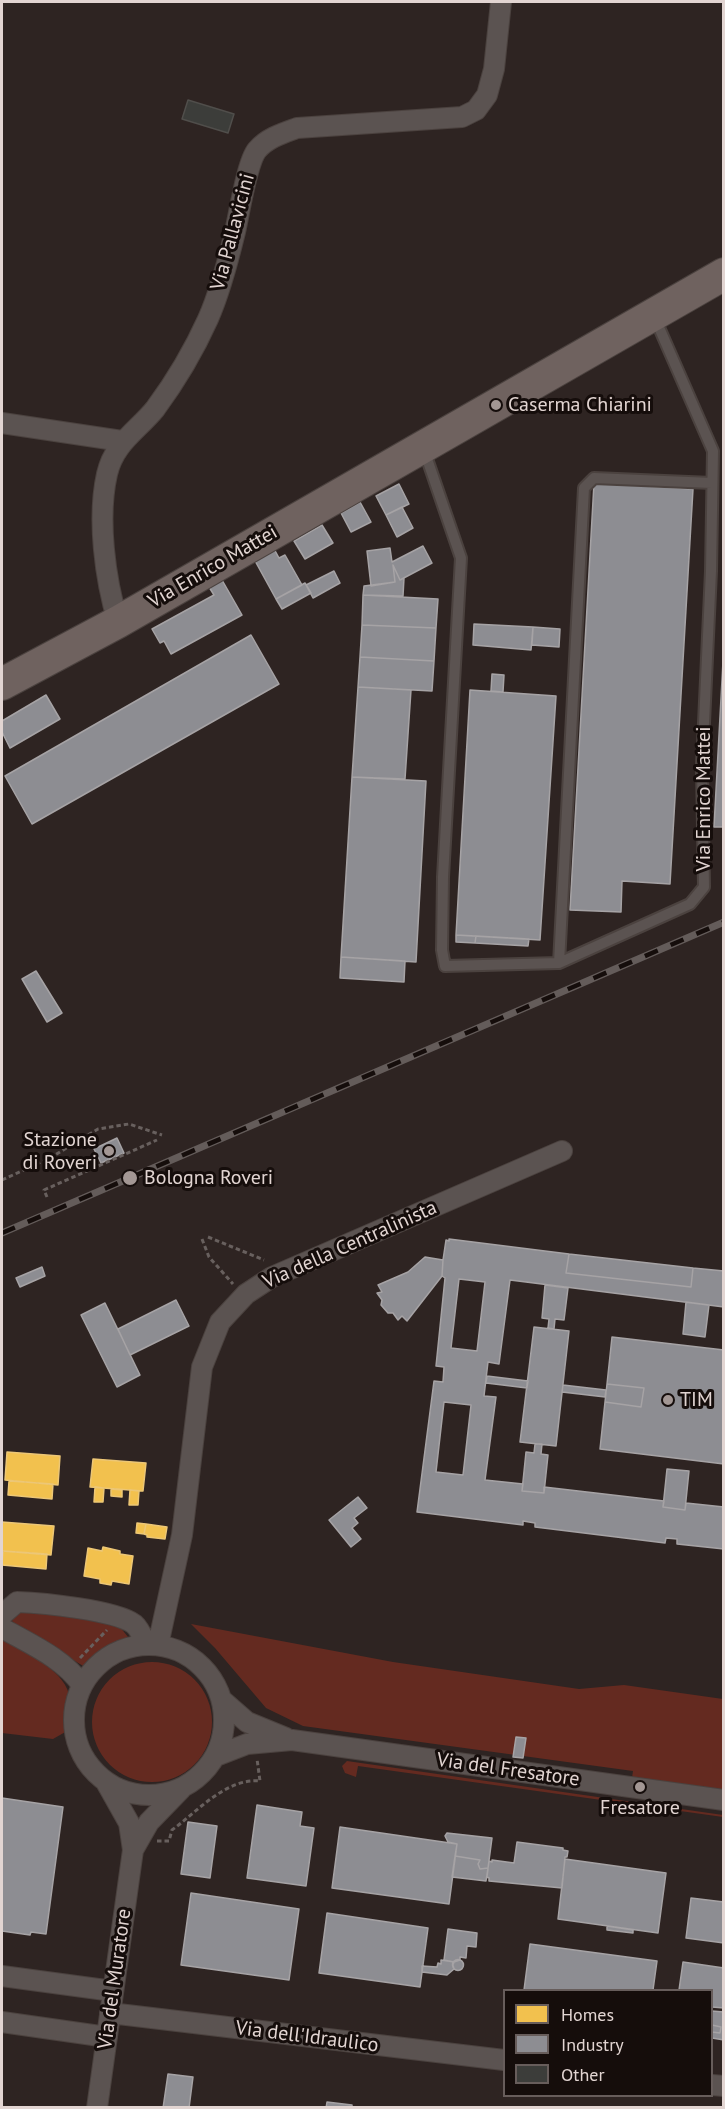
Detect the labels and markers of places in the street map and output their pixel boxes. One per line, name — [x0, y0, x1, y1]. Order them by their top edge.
place label: Caserma Chiarini — [508, 393, 652, 417]
marker: Caserma Chiarini — [489, 398, 503, 412]
place label: Stazione di Roveri — [22, 1128, 97, 1175]
marker: Stazione di Roveri — [102, 1144, 116, 1158]
place label: Bologna Roveri — [144, 1166, 273, 1190]
marker: Bologna Roveri — [121, 1169, 139, 1187]
place label: TIM — [680, 1388, 713, 1412]
marker: TIM — [661, 1393, 675, 1407]
marker: Fresatore — [633, 1780, 647, 1794]
place label: Fresatore — [600, 1796, 680, 1820]

